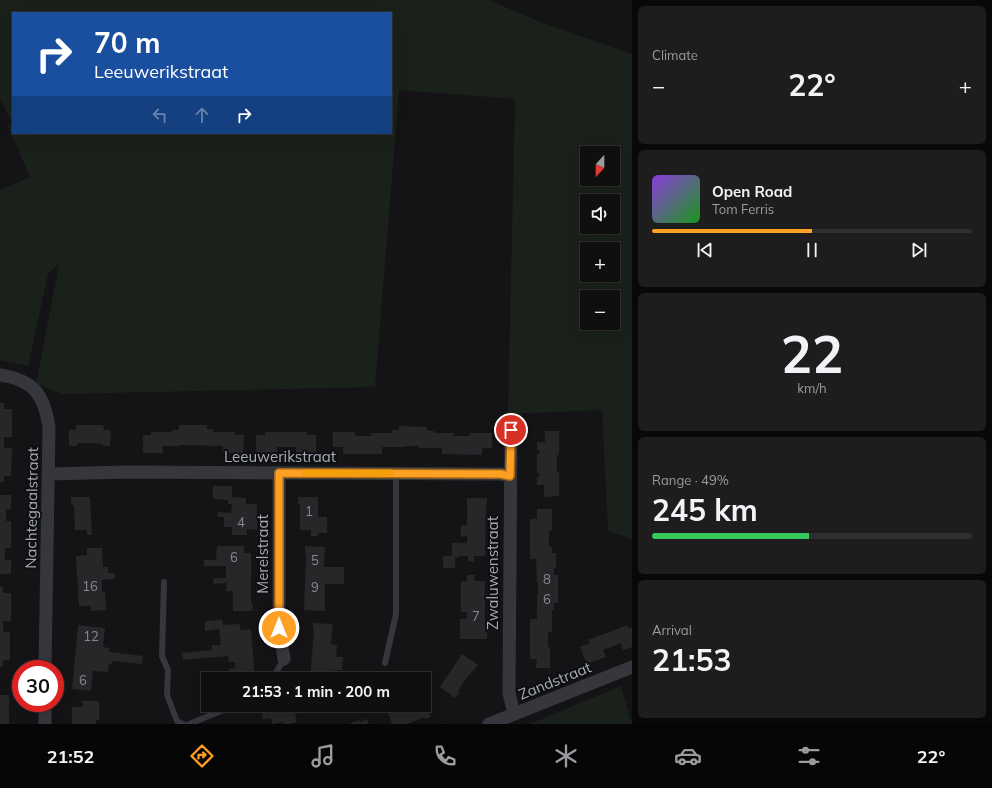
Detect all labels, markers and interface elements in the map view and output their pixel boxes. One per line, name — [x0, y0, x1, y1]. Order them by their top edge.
text: 70 m — [94, 25, 160, 60]
icon: right — [28, 28, 80, 80]
text: Climate — [652, 47, 698, 63]
text: Leeuwerikstraat — [94, 60, 228, 83]
text: 22° — [788, 66, 836, 104]
text: − — [652, 72, 665, 100]
text: + — [959, 72, 972, 100]
icon: left — [149, 104, 171, 126]
icon: ahead — [191, 104, 213, 126]
icon: right — [233, 104, 255, 126]
north arrow — [580, 146, 620, 186]
map controls — [580, 146, 620, 330]
text: Open Road — [712, 182, 792, 201]
button: sound — [580, 194, 620, 234]
text: Tom Ferris — [712, 201, 774, 217]
icon: previous — [694, 239, 716, 261]
icon: pause — [801, 239, 823, 261]
icon: next — [908, 239, 930, 261]
button: + — [580, 242, 620, 282]
button: − — [580, 290, 620, 330]
text: 22 — [781, 321, 843, 386]
text: km/h — [797, 380, 827, 396]
pin — [494, 413, 528, 447]
icon: arrive — [500, 419, 522, 441]
street label: Nachtegaalstraat — [21, 447, 42, 569]
street label: Leeuwerikstraat — [224, 447, 336, 466]
text: Range · 49% — [652, 472, 729, 488]
text: 245 km — [652, 491, 758, 529]
house number: 1 — [305, 503, 313, 519]
house number: 4 — [237, 514, 245, 530]
street label: Merelstraat — [253, 514, 272, 594]
street label: Zwaluwenstraat — [483, 516, 502, 630]
house number: 6 — [230, 549, 238, 565]
house number: 5 — [311, 552, 319, 568]
house number: 8 — [543, 571, 551, 587]
house number: 16 — [82, 578, 98, 594]
house number: 9 — [311, 579, 319, 595]
house number: 6 — [543, 591, 551, 607]
position arrow — [258, 607, 300, 649]
house number: 7 — [472, 608, 480, 624]
text: Arrival — [652, 622, 692, 638]
house number: 12 — [83, 628, 99, 644]
text: 21:53 — [652, 641, 731, 679]
street label: Zandstraat — [516, 657, 594, 704]
speed limit sign: 30 — [12, 660, 64, 712]
house number: 6 — [79, 672, 87, 688]
text: 21:53 · 1 min · 200 m — [242, 682, 390, 701]
icon: directions — [188, 742, 216, 770]
icon: music — [309, 742, 337, 770]
icon: phone — [431, 742, 459, 770]
icon: climate — [552, 742, 580, 770]
icon: car — [674, 742, 702, 770]
icon: filters — [795, 742, 823, 770]
text: 21:52 — [47, 745, 94, 768]
text: 22° — [917, 745, 945, 768]

